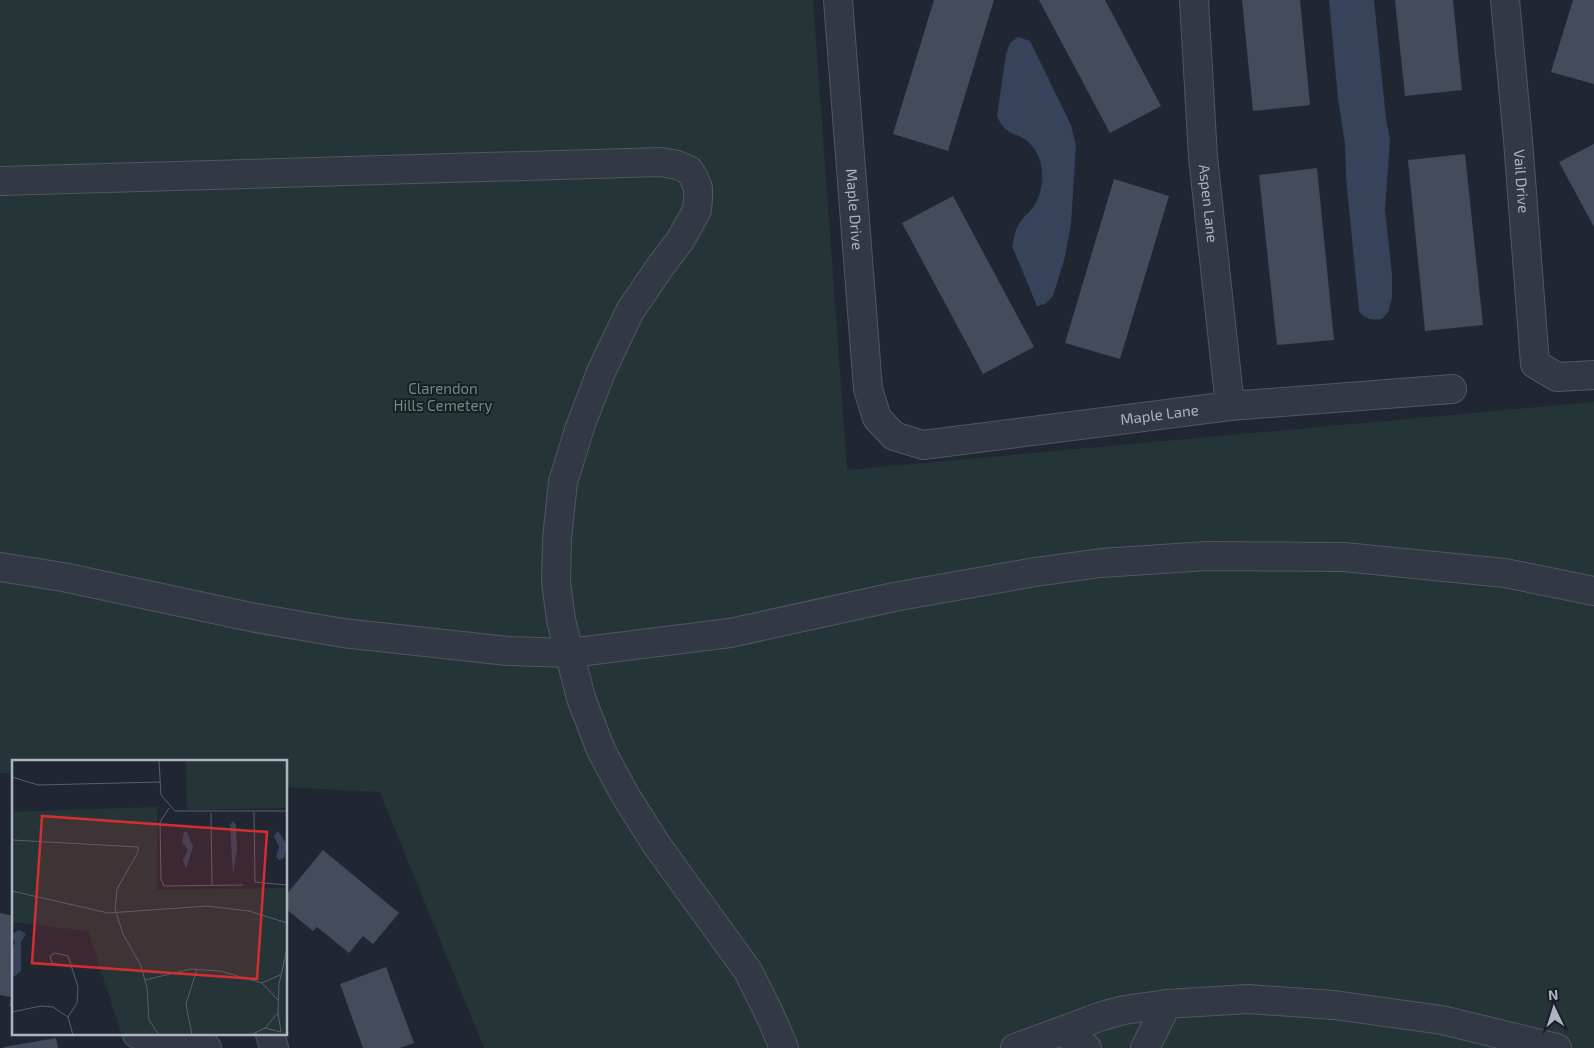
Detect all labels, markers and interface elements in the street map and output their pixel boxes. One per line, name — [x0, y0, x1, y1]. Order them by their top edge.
street label: Vail Drive — [1511, 149, 1534, 214]
street label: Aspen Lane — [1196, 163, 1222, 243]
street label: Maple Drive — [843, 168, 867, 251]
park label: Clarendon Hills Cemetery — [393, 379, 493, 414]
street label: Maple Lane — [1119, 400, 1200, 428]
inset map — [12, 760, 288, 1036]
north arrow — [1529, 983, 1579, 1033]
text: N — [1547, 986, 1559, 1003]

